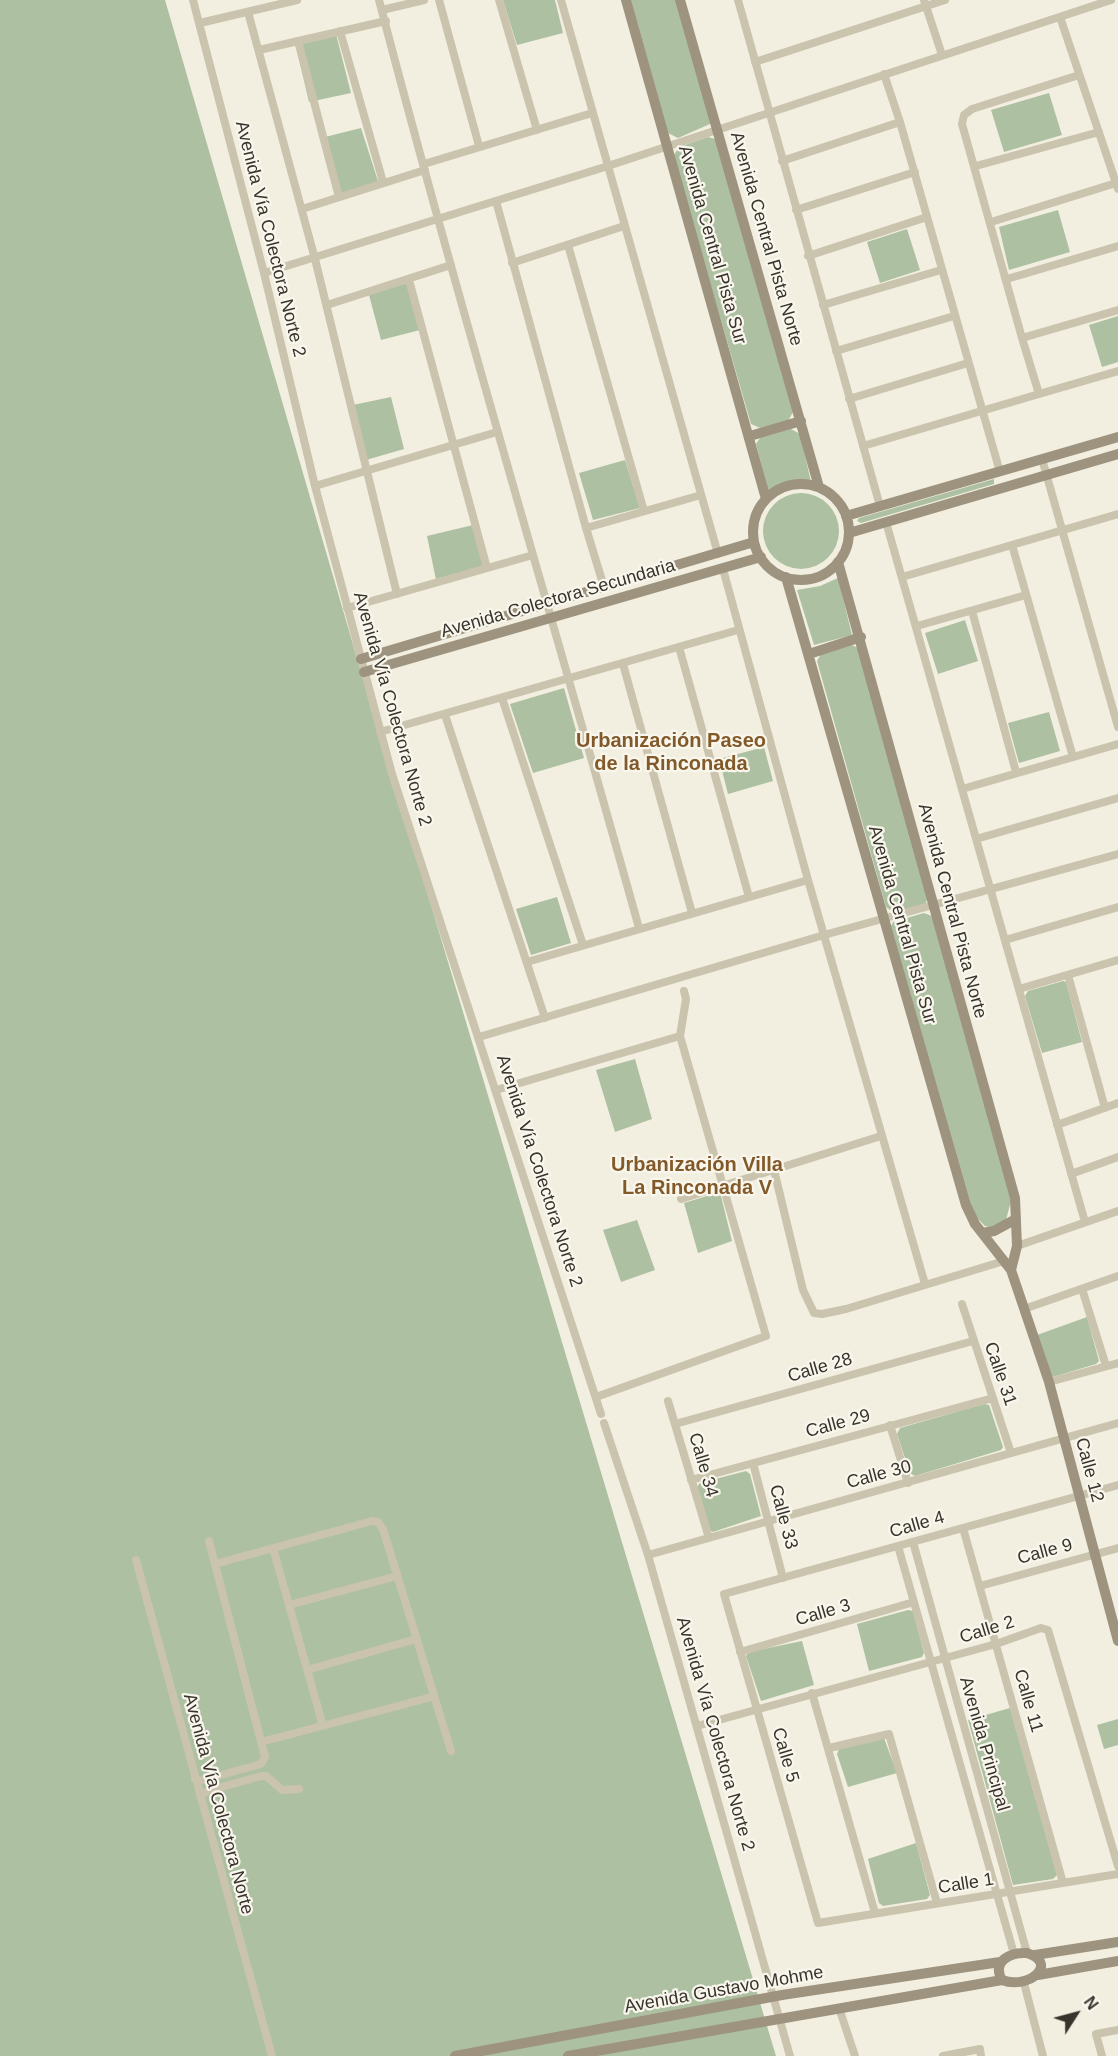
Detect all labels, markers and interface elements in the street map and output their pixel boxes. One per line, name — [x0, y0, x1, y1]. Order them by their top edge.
street label: Avenida Vía Colectora Norte 2 — [230, 119, 310, 359]
street label: Avenida Central Pista Norte — [725, 129, 807, 349]
street label: Avenida Central Pista Sur — [673, 143, 751, 347]
street label: Avenida Colectora Secundaria — [438, 555, 678, 643]
street label: Avenida Vía Colectora Norte 2 — [348, 589, 436, 829]
district label: Urbanización Paseo de la Rinconada — [576, 729, 766, 776]
street label: Avenida Central Pista Norte — [913, 801, 991, 1021]
street label: Avenida Central Pista Sur — [863, 823, 941, 1027]
street label: Avenida Vía Colectora Norte 2 — [491, 1052, 587, 1290]
district label: Urbanización Villa La Rinconada V — [611, 1153, 783, 1200]
street label: Calle 31 — [979, 1339, 1021, 1409]
street label: Calle 28 — [785, 1349, 855, 1387]
street label: Calle 29 — [803, 1405, 873, 1443]
street label: Calle 34 — [684, 1430, 722, 1500]
street label: Calle 12 — [1070, 1435, 1108, 1505]
street label: Calle 30 — [844, 1456, 914, 1494]
street label: Calle 33 — [764, 1482, 802, 1552]
street label: Calle 4 — [887, 1507, 947, 1543]
street label: Calle 9 — [1015, 1534, 1075, 1570]
street label: Calle 3 — [793, 1595, 853, 1631]
street label: Calle 2 — [957, 1611, 1017, 1649]
street label: Avenida Vía Colectora Norte 2 — [671, 1614, 759, 1854]
street label: Calle 11 — [1009, 1667, 1047, 1735]
street label: Avenida Principal — [954, 1674, 1014, 1814]
street label: Avenida Vía Colectora Norte — [178, 1691, 258, 1917]
street label: Calle 5 — [767, 1725, 803, 1785]
street label: Calle 1 — [937, 1869, 995, 1899]
street label: Avenida Gustavo Mohme — [623, 1962, 825, 2018]
north arrow — [1046, 1984, 1106, 2044]
text: N — [1081, 1993, 1101, 2013]

